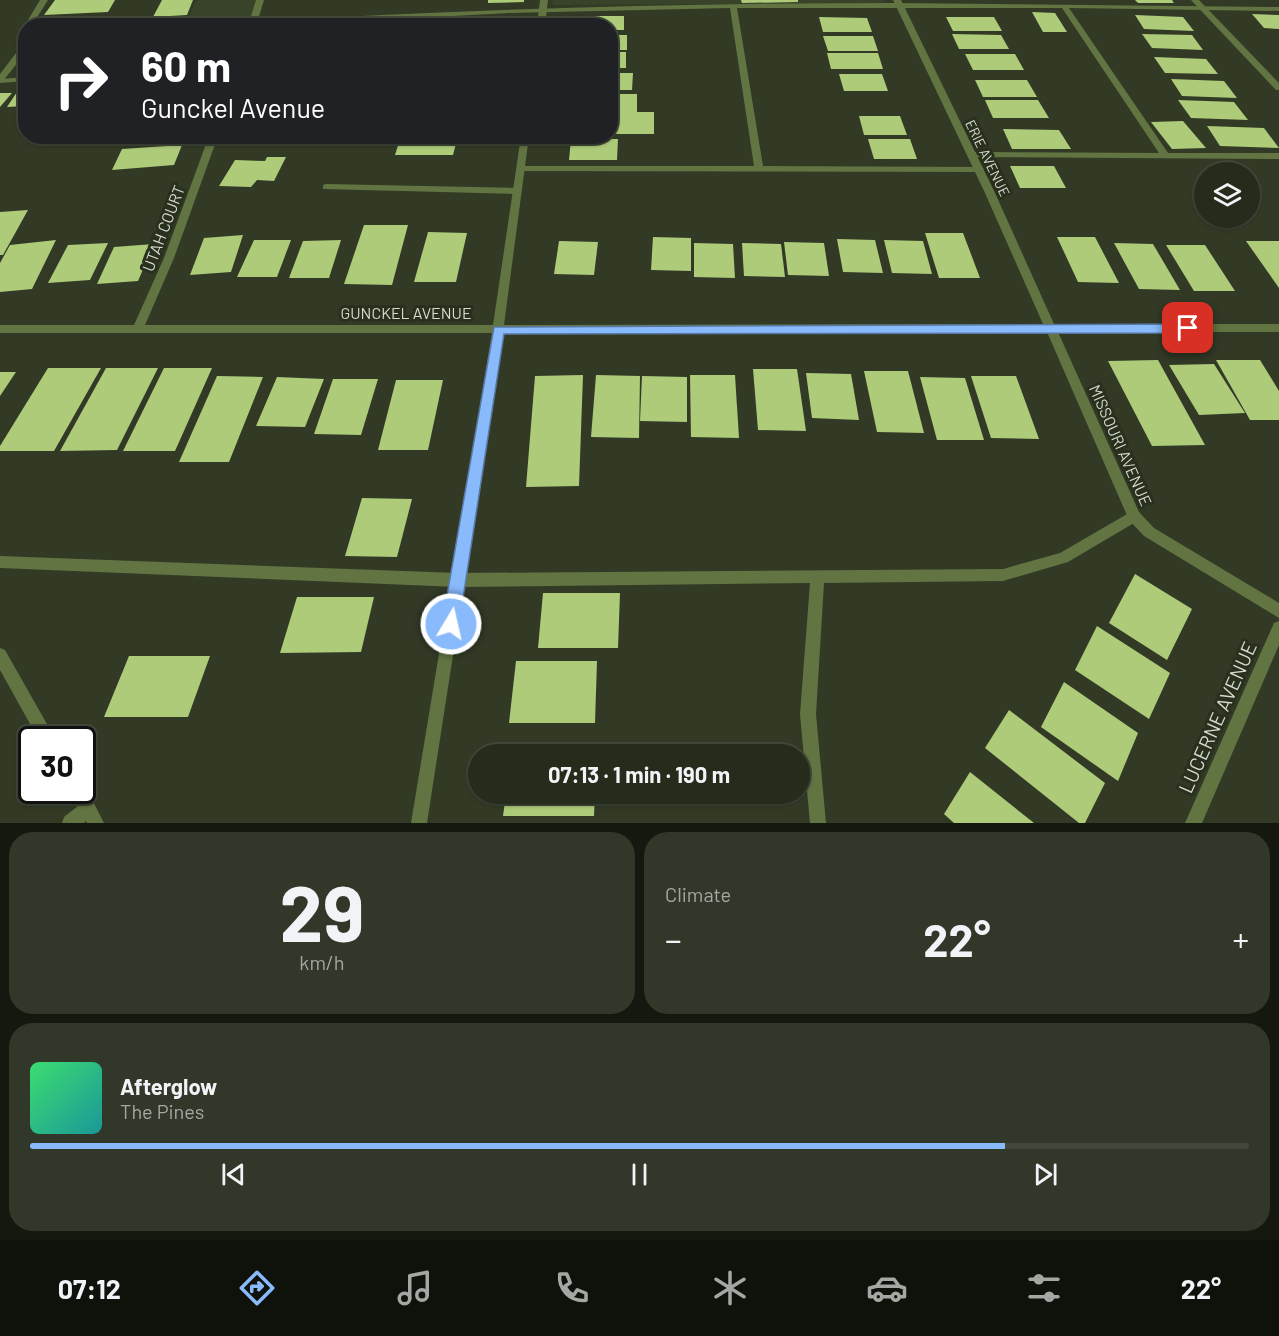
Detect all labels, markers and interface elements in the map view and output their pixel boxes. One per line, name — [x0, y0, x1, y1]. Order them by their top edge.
text: 60 m — [141, 40, 231, 90]
icon: right — [42, 42, 120, 120]
text: Gunckel Avenue — [141, 91, 325, 123]
street label: ERIE AVENUE — [962, 117, 1014, 199]
map controls — [1194, 162, 1260, 228]
button: layers — [1194, 162, 1260, 228]
street label: UTAH COURT — [138, 182, 188, 274]
pin — [1162, 302, 1213, 353]
street label: GUNCKEL AVENUE — [340, 303, 472, 322]
icon: arrive — [1171, 311, 1204, 344]
street label: MISSOURI AVENUE — [1086, 382, 1156, 508]
position arrow — [419, 592, 483, 656]
street label: LUCERNE AVENUE — [1173, 638, 1261, 796]
speed limit sign: 30 — [18, 726, 96, 804]
text: 07:13 · 1 min · 190 m — [548, 761, 730, 787]
text: 29 — [279, 864, 365, 958]
text: Climate — [665, 882, 731, 906]
text: 22° — [923, 912, 991, 966]
text: − — [665, 919, 682, 959]
text: + — [1232, 919, 1249, 959]
text: km/h — [299, 950, 345, 974]
text: Afterglow — [120, 1073, 217, 1099]
text: The Pines — [120, 1099, 204, 1123]
icon: previous — [217, 1158, 250, 1191]
icon: pause — [623, 1158, 656, 1191]
icon: next — [1029, 1158, 1062, 1191]
icon: directions — [236, 1267, 278, 1309]
icon: music — [394, 1267, 436, 1309]
icon: phone — [551, 1267, 593, 1309]
icon: climate — [709, 1267, 751, 1309]
icon: car — [866, 1267, 908, 1309]
icon: filters — [1023, 1267, 1065, 1309]
text: 07:12 — [58, 1272, 121, 1304]
text: 22° — [1181, 1272, 1221, 1304]

